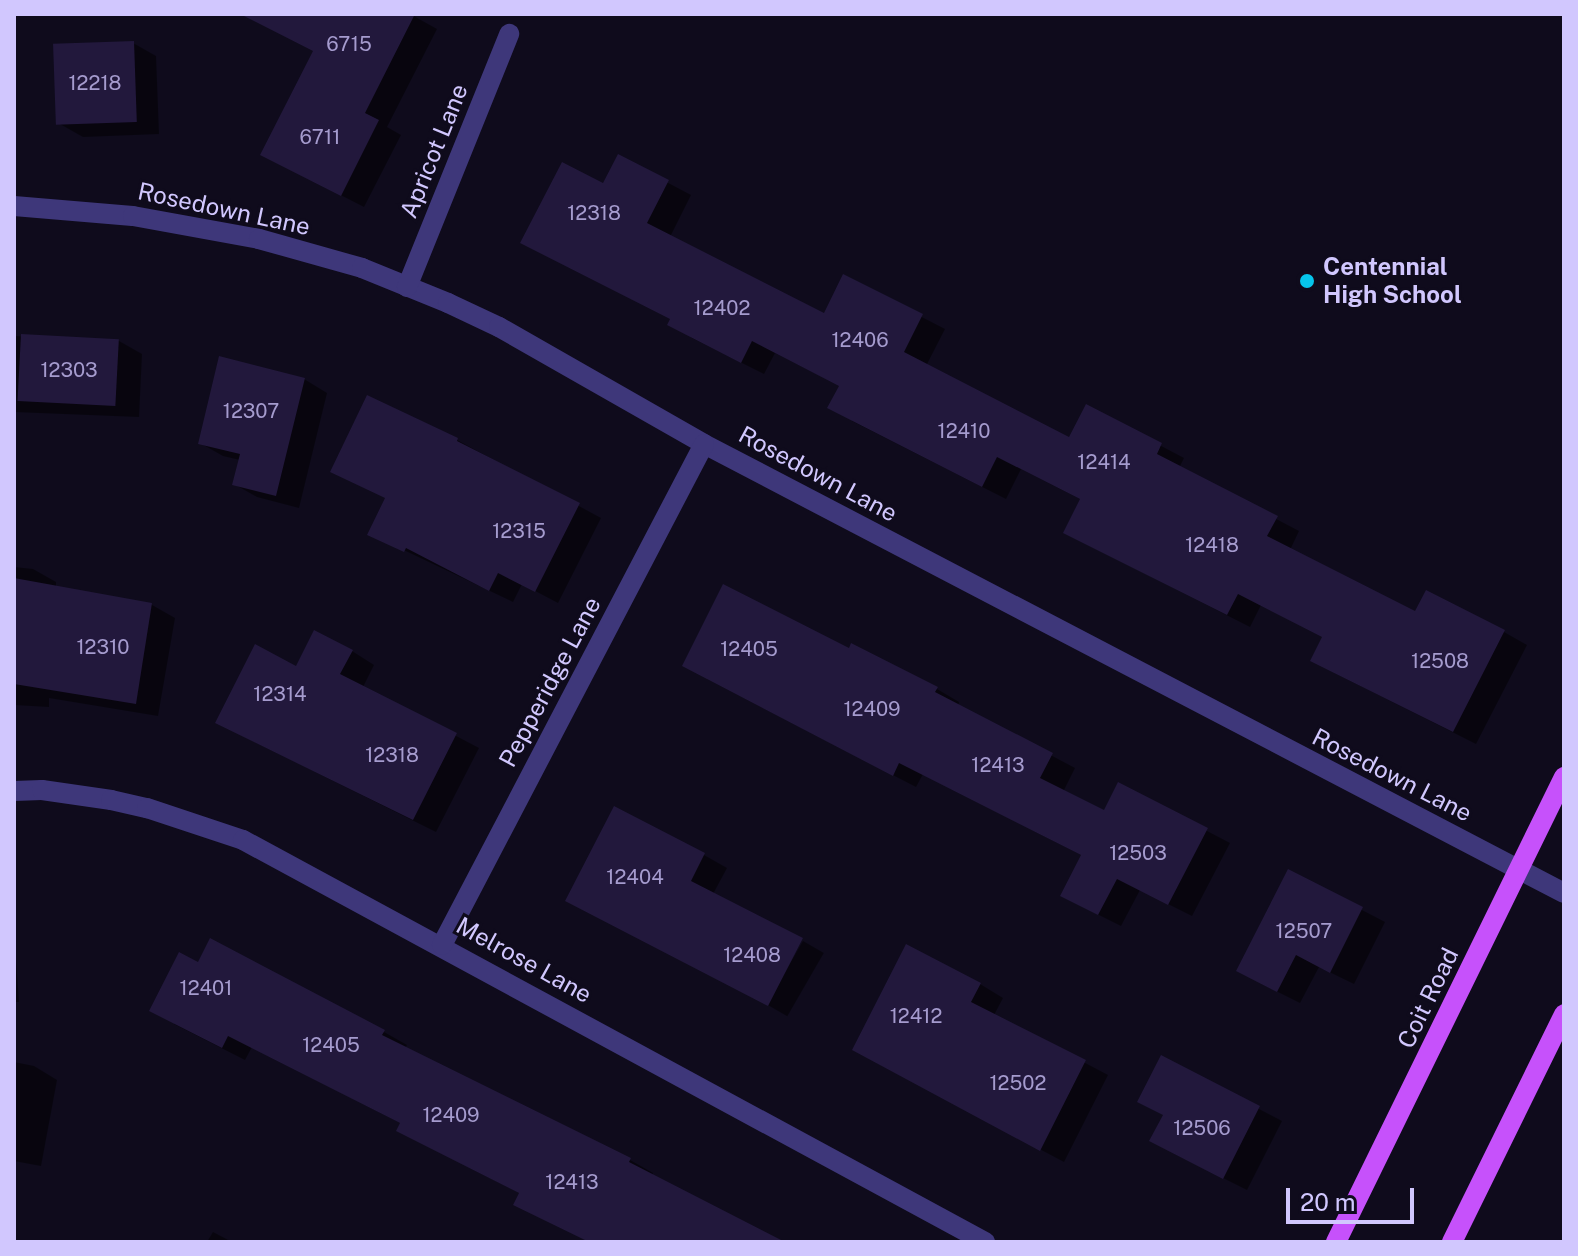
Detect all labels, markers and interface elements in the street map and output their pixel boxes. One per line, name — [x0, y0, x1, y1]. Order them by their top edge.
house number: 6715 — [326, 32, 372, 56]
house number: 12218 — [68, 71, 122, 95]
street label: Apricot Lane — [394, 80, 474, 222]
house number: 6711 — [300, 125, 340, 149]
street label: Rosedown Lane — [135, 177, 313, 241]
house number: 12318 — [567, 201, 621, 225]
place label: Centennial High School — [1323, 253, 1462, 309]
marker: Centennial High School — [1298, 272, 1316, 290]
house number: 12402 — [694, 296, 750, 320]
house number: 12406 — [831, 328, 889, 352]
house number: 12303 — [40, 358, 98, 382]
house number: 12307 — [223, 399, 279, 423]
house number: 12410 — [937, 419, 991, 443]
street label: Rosedown Lane — [734, 420, 902, 528]
house number: 12414 — [1077, 450, 1131, 474]
house number: 12315 — [492, 519, 546, 543]
house number: 12418 — [1185, 533, 1239, 557]
street label: Pepperidge Lane — [493, 592, 607, 772]
house number: 12310 — [76, 635, 130, 659]
house number: 12405 — [720, 637, 778, 661]
house number: 12508 — [1411, 649, 1469, 673]
house number: 12314 — [253, 682, 307, 706]
house number: 12409 — [843, 697, 901, 721]
street label: Rosedown Lane — [1307, 722, 1477, 828]
house number: 12318 — [365, 743, 419, 767]
house number: 12413 — [971, 753, 1025, 777]
house number: 12503 — [1109, 841, 1167, 865]
house number: 12404 — [606, 865, 664, 889]
street label: Melrose Lane — [451, 911, 597, 1009]
house number: 12507 — [1276, 919, 1332, 943]
house number: 12408 — [723, 943, 781, 967]
street label: Coit Road — [1391, 943, 1465, 1053]
house number: 12401 — [179, 976, 233, 1000]
house number: 12412 — [890, 1004, 942, 1028]
house number: 12405 — [302, 1033, 360, 1057]
house number: 12502 — [989, 1071, 1047, 1095]
house number: 12409 — [422, 1103, 480, 1127]
house number: 12506 — [1173, 1116, 1231, 1140]
house number: 12413 — [545, 1170, 599, 1194]
scale bar — [1290, 1172, 1418, 1222]
text: 20 m — [1300, 1188, 1356, 1216]

